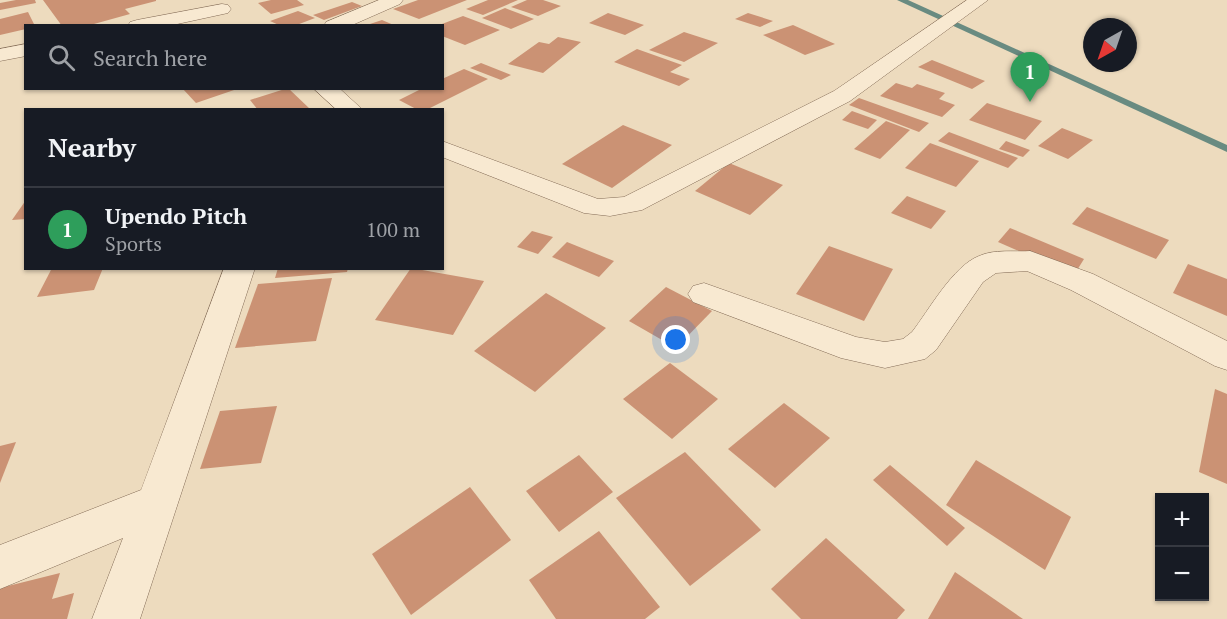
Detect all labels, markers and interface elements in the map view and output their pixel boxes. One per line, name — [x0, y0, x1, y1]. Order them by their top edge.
north arrow — [1083, 18, 1137, 72]
search box — [24, 24, 444, 90]
icon: search — [45, 41, 78, 74]
text: Search here — [93, 43, 207, 72]
pin: 1 — [1010, 52, 1050, 102]
text: Nearby — [48, 130, 136, 164]
text: Upendo Pitch — [105, 201, 247, 230]
text: 1 — [62, 216, 73, 243]
text: 100 m — [366, 216, 420, 243]
text: Sports — [105, 230, 162, 257]
your location — [661, 325, 690, 354]
map controls — [1155, 493, 1209, 601]
button: + — [1155, 493, 1209, 547]
button: − — [1155, 547, 1209, 601]

